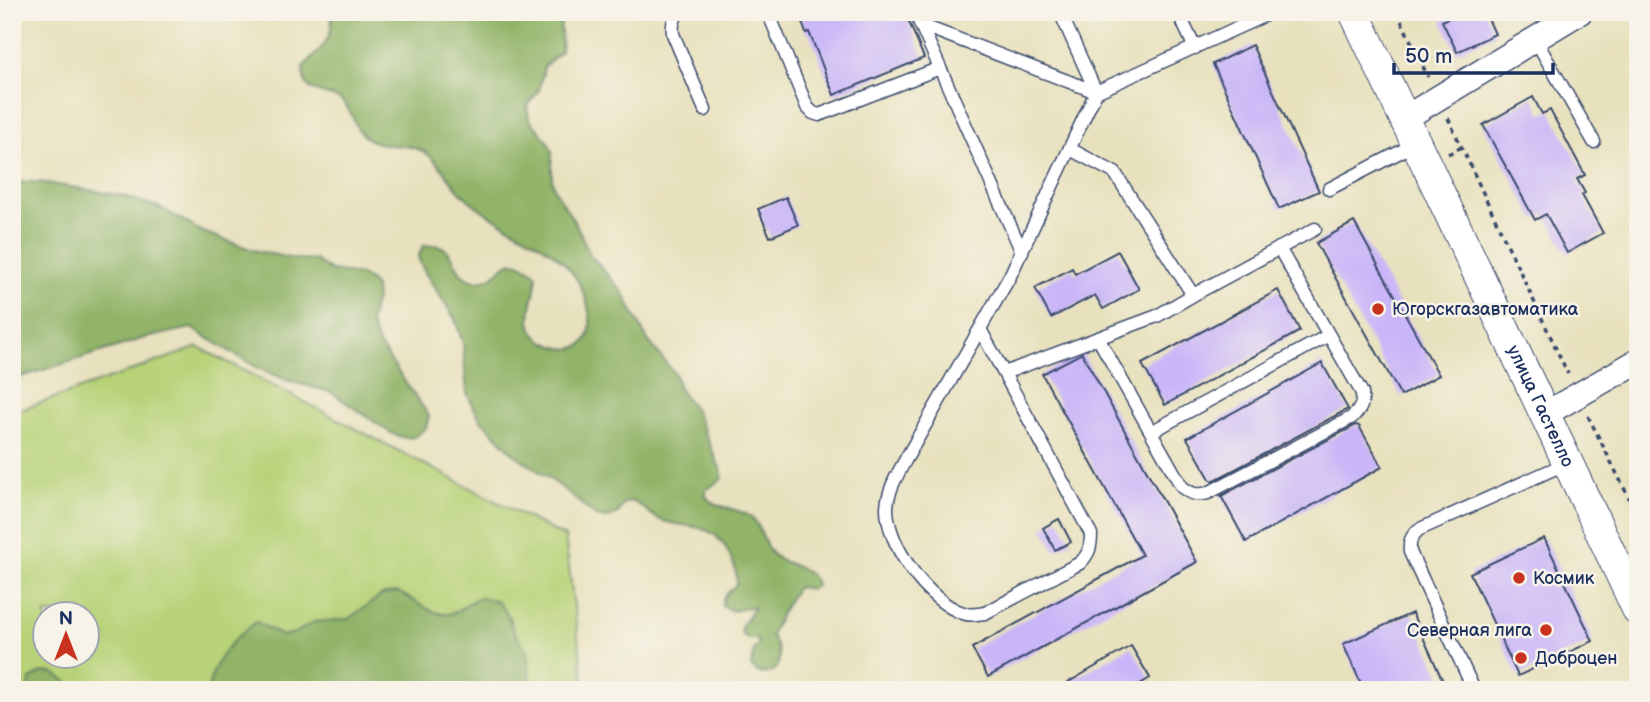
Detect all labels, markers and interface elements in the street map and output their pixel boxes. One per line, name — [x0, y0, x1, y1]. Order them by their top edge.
scale bar — [1394, 32, 1554, 76]
text: 50 m — [1405, 44, 1452, 69]
place label: Югорскгазавтоматика — [1392, 299, 1579, 320]
marker: Югорскгазавтоматика — [1370, 301, 1386, 317]
street label: улица Гастелло — [1503, 342, 1579, 470]
place label: Космик — [1533, 568, 1595, 589]
marker: Космик — [1511, 570, 1527, 586]
north arrow — [32, 600, 102, 670]
text: N — [59, 608, 73, 631]
place label: Северная лига — [1407, 620, 1532, 641]
marker: Северная лига — [1538, 622, 1554, 638]
place label: Доброцен — [1535, 648, 1617, 669]
marker: Доброцен — [1513, 650, 1529, 666]

